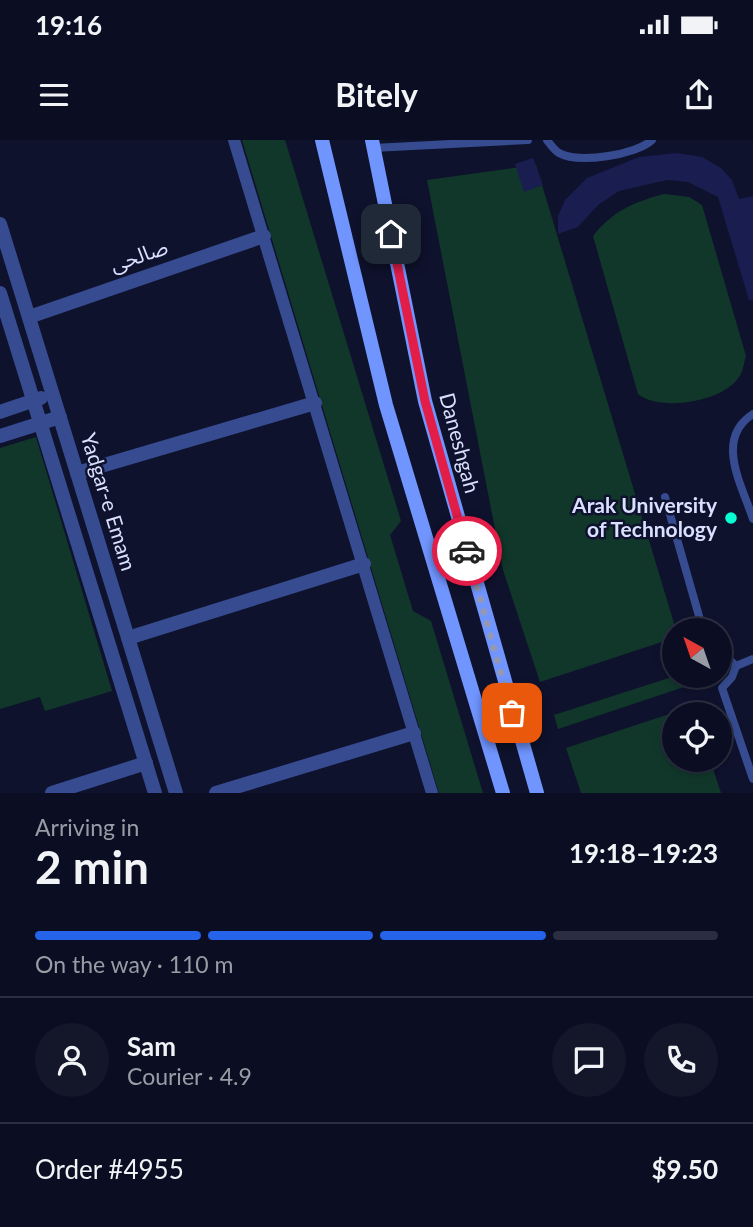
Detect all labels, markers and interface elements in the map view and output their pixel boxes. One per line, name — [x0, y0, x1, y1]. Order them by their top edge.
text: 19:16 — [35, 9, 102, 41]
text: Bitely — [335, 75, 418, 114]
icon: menu — [35, 76, 73, 114]
icon: share — [680, 76, 718, 114]
pin — [361, 204, 421, 264]
icon: home — [372, 215, 410, 253]
street label: صالحی — [106, 233, 171, 277]
street label: Daneshgah — [435, 390, 486, 496]
street label: Yadgar-e Emam — [77, 430, 142, 573]
place label: Arak University of Technology — [571, 492, 718, 541]
marker: Arak University of Technology — [723, 510, 739, 526]
courier — [432, 516, 502, 586]
icon: car — [448, 532, 486, 570]
north arrow — [662, 618, 732, 688]
map controls — [662, 618, 732, 772]
pin — [482, 683, 542, 743]
icon: bag — [493, 694, 531, 732]
button: locate — [662, 702, 732, 772]
text: Arriving in — [35, 813, 139, 841]
text: 19:18–19:23 — [569, 837, 718, 869]
text: 2 min — [35, 839, 149, 894]
text: On the way · 110 m — [35, 950, 234, 978]
button: person — [35, 1023, 109, 1097]
button: chat — [552, 1023, 626, 1097]
button: phone — [644, 1023, 718, 1097]
text: Sam — [127, 1030, 176, 1062]
text: Courier · 4.9 — [127, 1062, 252, 1090]
text: Order #4955 — [35, 1153, 184, 1185]
text: $9.50 — [652, 1153, 718, 1185]

